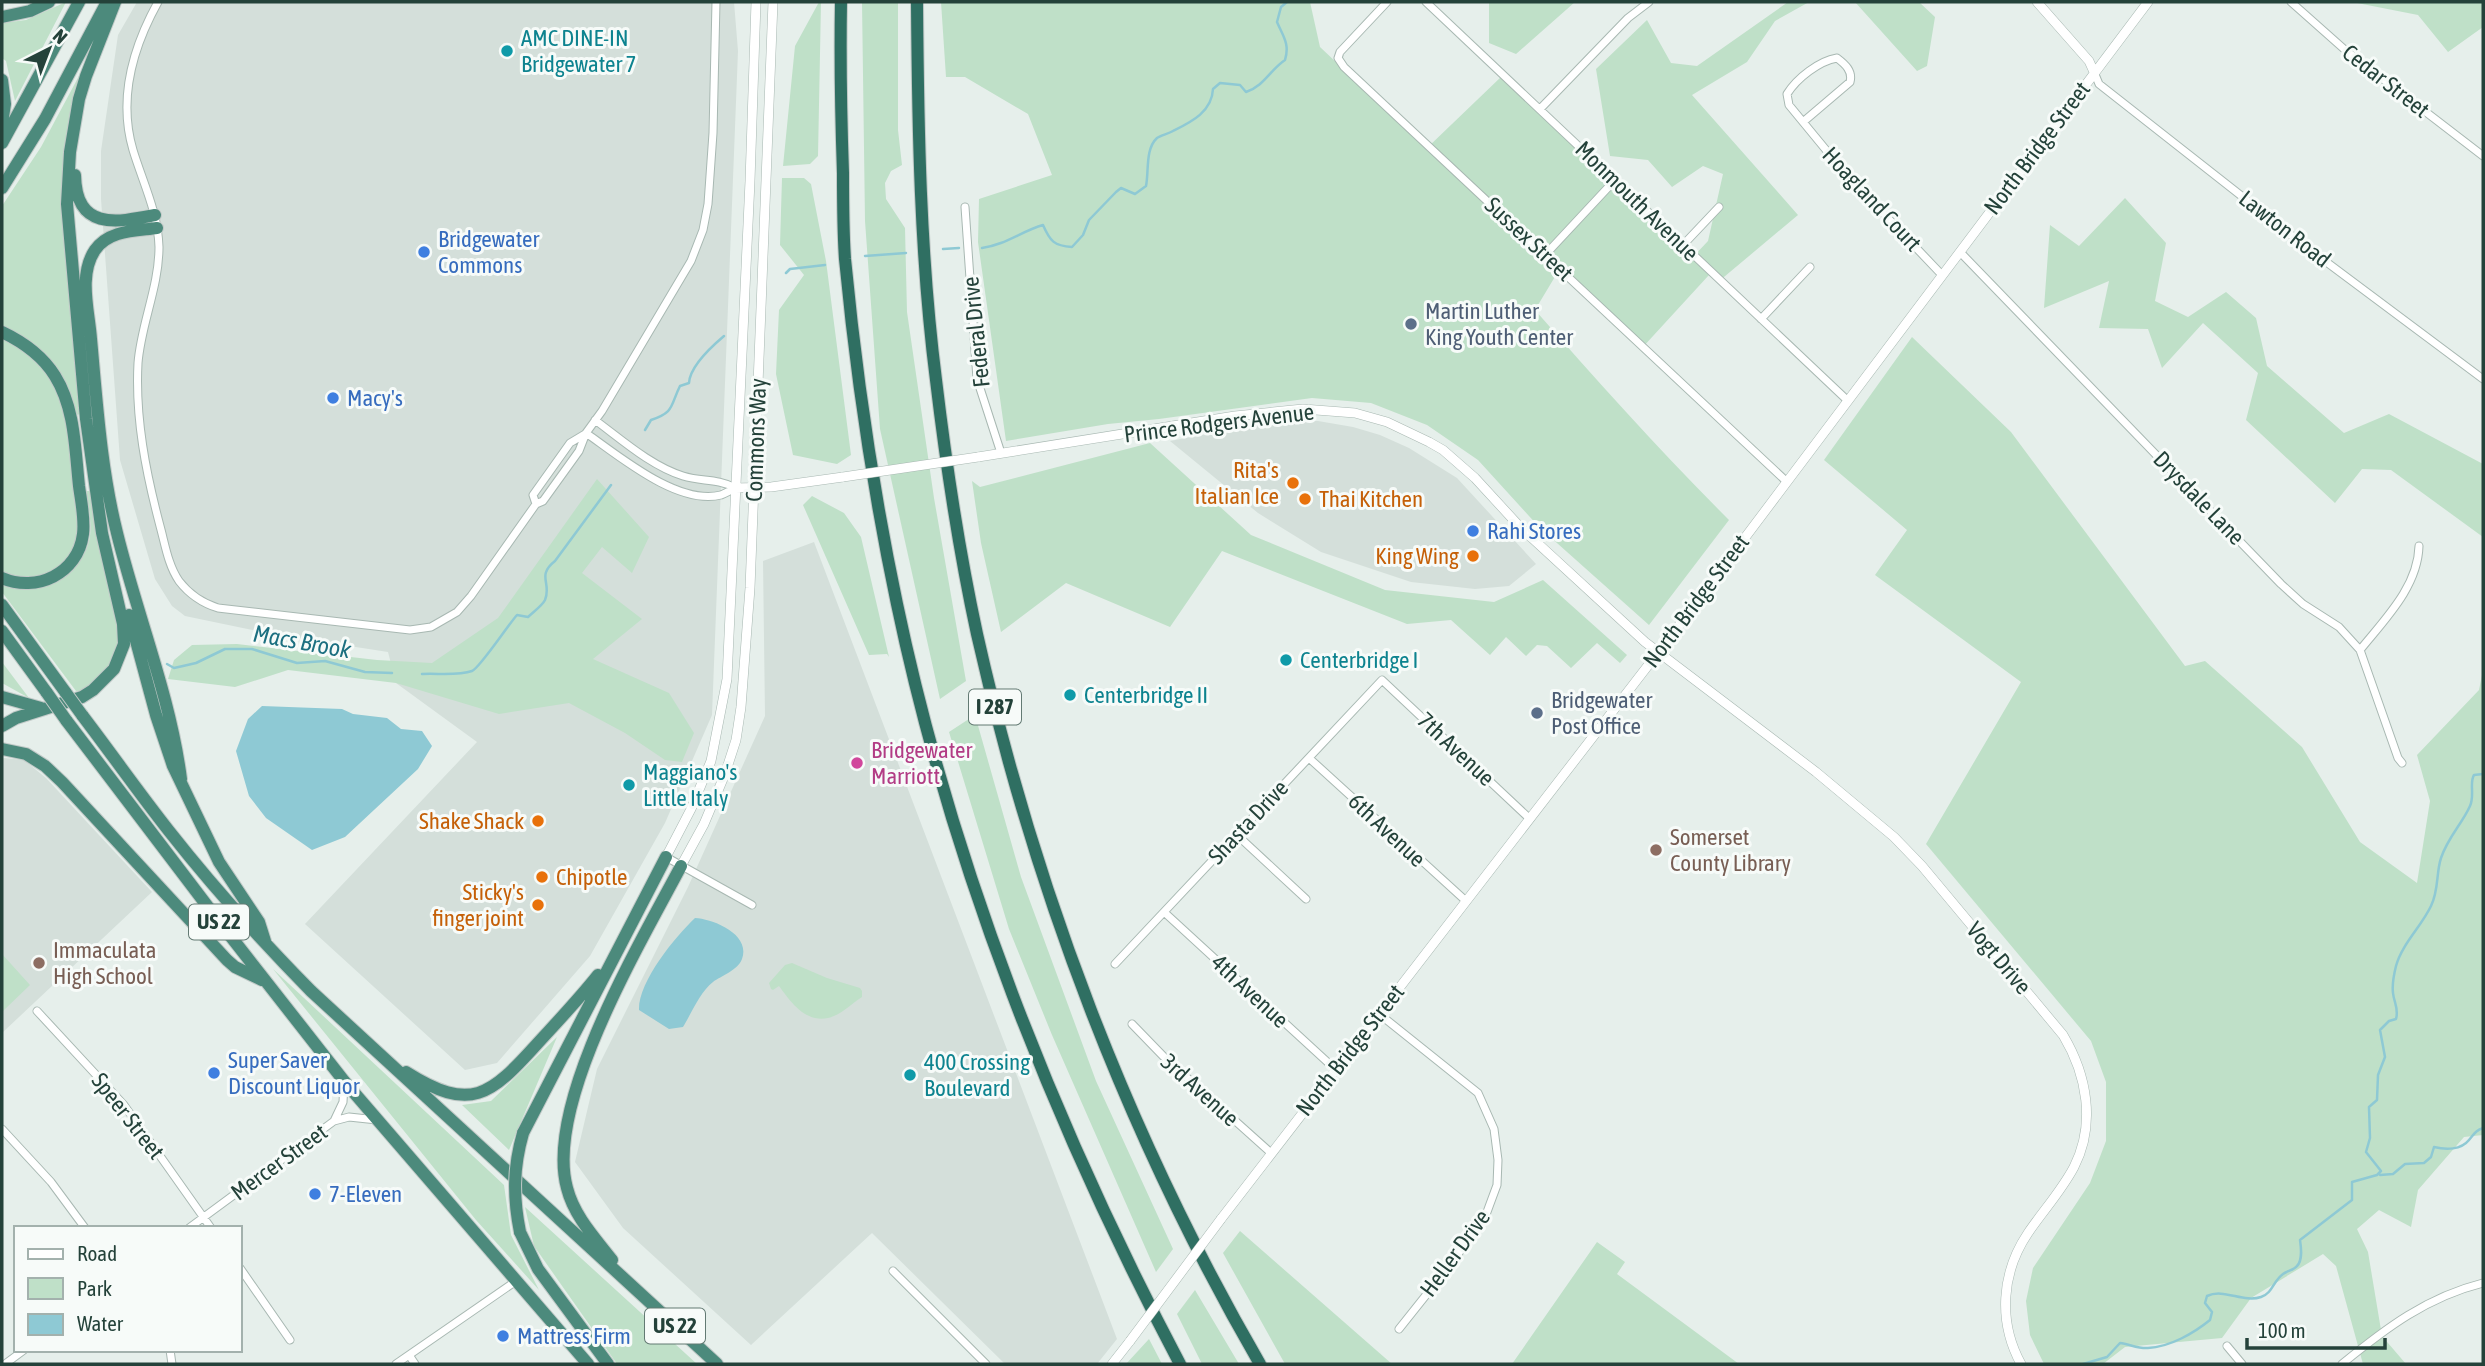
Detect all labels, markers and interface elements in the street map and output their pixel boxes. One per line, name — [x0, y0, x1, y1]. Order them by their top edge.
north arrow — [14, 14, 84, 84]
text: N — [49, 24, 72, 48]
place label: AMC DINE-IN Bridgewater 7 — [521, 25, 636, 77]
street label: Cedar Street — [2338, 39, 2434, 123]
marker: AMC DINE-IN Bridgewater 7 — [499, 43, 515, 59]
street label: North Bridge Street — [1979, 77, 2095, 219]
street label: Monmouth Avenue — [1570, 136, 1704, 266]
street label: Hoagland Court — [1817, 142, 1927, 256]
street label: Lawton Road — [2234, 185, 2336, 273]
street label: Sussex Street — [1480, 192, 1578, 286]
place label: Bridgewater Commons — [438, 226, 541, 278]
marker: Bridgewater Commons — [416, 244, 432, 260]
street label: Federal Drive — [957, 275, 995, 389]
place label: Martin Luther King Youth Center — [1425, 298, 1574, 350]
marker: Martin Luther King Youth Center — [1403, 316, 1419, 332]
street label: Commons Way — [741, 378, 771, 502]
place label: Macy's — [347, 385, 403, 411]
marker: Macy's — [325, 390, 341, 406]
street label: Prince Rodgers Avenue — [1122, 398, 1316, 448]
street label: Drysdale Lane — [2148, 446, 2250, 550]
place label: Rita's Italian Ice — [1195, 457, 1279, 509]
marker: Rita's Italian Ice — [1285, 475, 1301, 491]
place label: Thai Kitchen — [1319, 486, 1423, 512]
marker: Thai Kitchen — [1297, 491, 1313, 507]
place label: Rahi Stores — [1487, 518, 1581, 544]
marker: Rahi Stores — [1465, 523, 1481, 539]
street label: North Bridge Street — [1638, 530, 1754, 672]
place label: King Wing — [1375, 543, 1459, 569]
marker: King Wing — [1465, 548, 1481, 564]
water label: Macs Brook — [251, 620, 353, 663]
place label: Centerbridge I — [1300, 647, 1418, 673]
marker: Centerbridge I — [1278, 652, 1294, 668]
place label: Centerbridge II — [1084, 682, 1208, 708]
marker: Centerbridge II — [1062, 687, 1078, 703]
place label: Bridgewater Post Office — [1551, 687, 1654, 739]
road number: I 287 — [969, 690, 1021, 724]
marker: Bridgewater Post Office — [1529, 705, 1545, 721]
street label: 7th Avenue — [1412, 707, 1500, 791]
place label: Bridgewater Marriott — [871, 737, 974, 789]
marker: Bridgewater Marriott — [849, 755, 865, 771]
place label: Maggiano's Little Italy — [643, 759, 737, 811]
street label: Shasta Drive — [1203, 775, 1293, 869]
marker: Maggiano's Little Italy — [621, 777, 637, 793]
street label: 6th Avenue — [1343, 788, 1431, 872]
place label: Shake Shack — [419, 808, 524, 834]
marker: Shake Shack — [530, 813, 546, 829]
place label: Somerset County Library — [1670, 824, 1791, 876]
marker: Somerset County Library — [1648, 842, 1664, 858]
place label: Chipotle — [556, 864, 627, 890]
marker: Chipotle — [534, 869, 550, 885]
place label: Sticky's finger joint — [432, 879, 524, 931]
marker: Sticky's finger joint — [530, 897, 546, 913]
road number: US 22 — [189, 904, 249, 940]
street label: Vogt Drive — [1961, 917, 2037, 999]
place label: Immaculata High School — [53, 937, 156, 989]
street label: 4th Avenue — [1206, 949, 1294, 1033]
marker: Immaculata High School — [31, 955, 47, 971]
street label: North Bridge Street — [1291, 979, 1409, 1121]
place label: Super Saver Discount Liquor — [228, 1047, 361, 1099]
street label: 3rd Avenue — [1156, 1048, 1244, 1132]
place label: 400 Crossing Boulevard — [924, 1049, 1030, 1101]
marker: Super Saver Discount Liquor — [206, 1065, 222, 1081]
marker: 400 Crossing Boulevard — [902, 1067, 918, 1083]
street label: Speer Street — [86, 1068, 170, 1164]
street label: Mercer Street — [226, 1119, 332, 1205]
place label: 7-Eleven — [329, 1181, 402, 1207]
marker: 7-Eleven — [307, 1186, 323, 1202]
street label: Heller Drive — [1415, 1205, 1495, 1301]
legend — [14, 1226, 242, 1352]
text: Road — [77, 1241, 117, 1265]
text: Park — [77, 1276, 112, 1300]
scale bar — [2247, 1306, 2385, 1350]
road number: US 22 — [645, 1308, 705, 1344]
text: Water — [77, 1311, 124, 1335]
text: 100 m — [2258, 1318, 2306, 1342]
place label: Mattress Firm — [517, 1323, 631, 1349]
marker: Mattress Firm — [495, 1328, 511, 1344]

